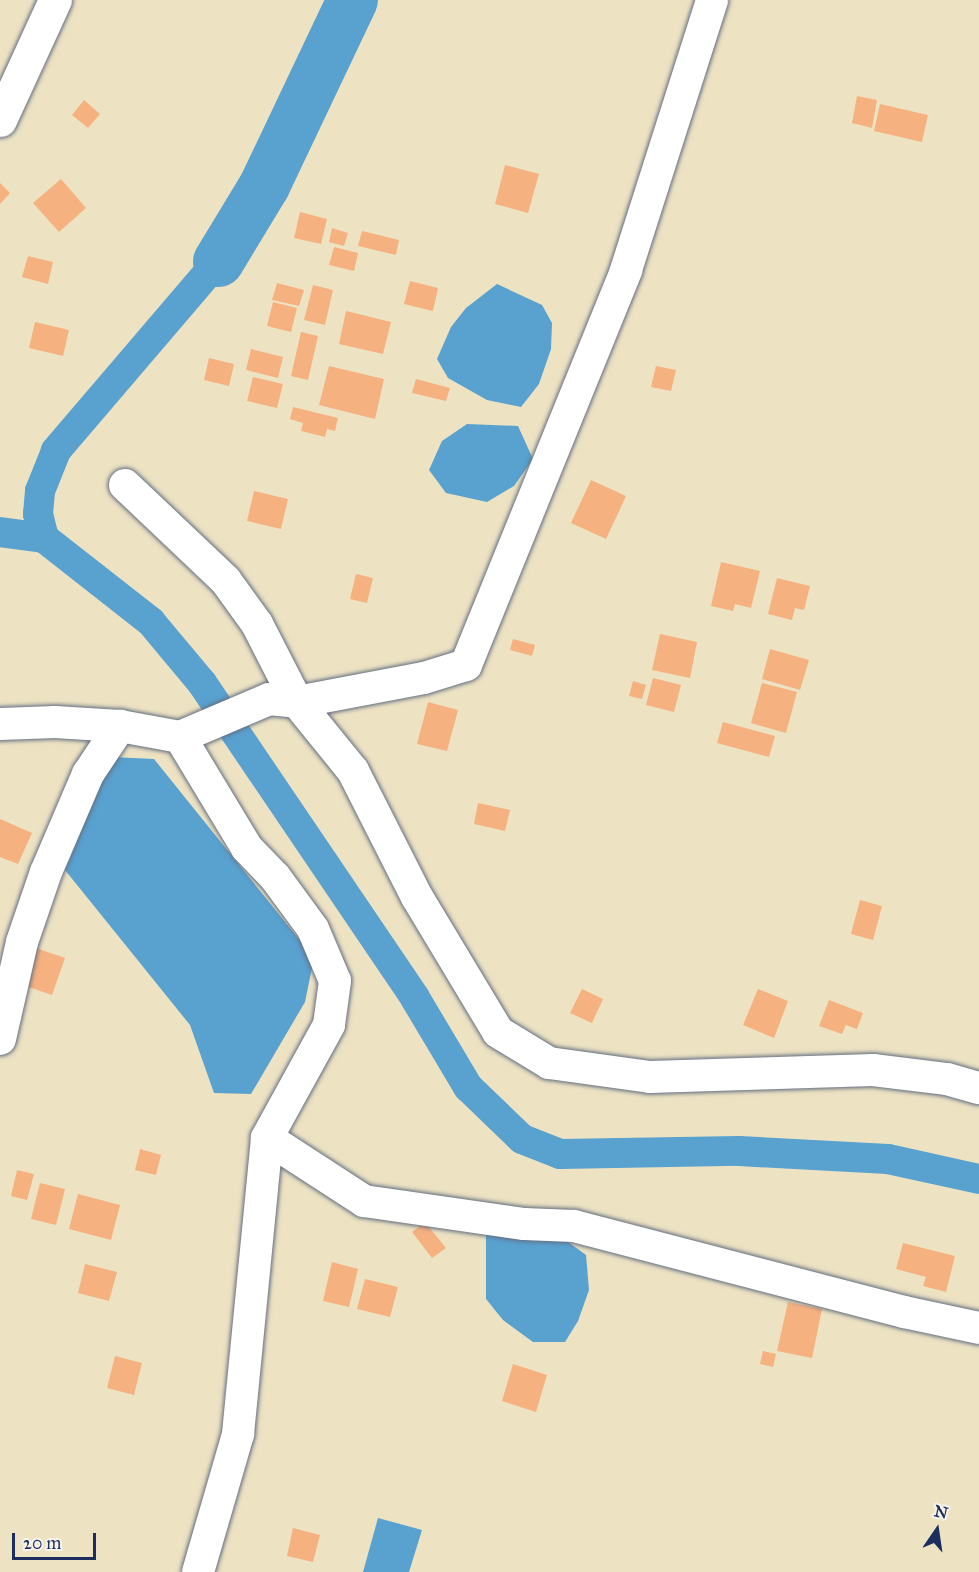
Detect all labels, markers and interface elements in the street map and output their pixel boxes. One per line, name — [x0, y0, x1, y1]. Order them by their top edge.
north arrow — [907, 1500, 967, 1560]
text: N — [932, 1501, 950, 1523]
scale bar — [15, 1521, 99, 1559]
text: 20 m — [23, 1532, 61, 1554]

